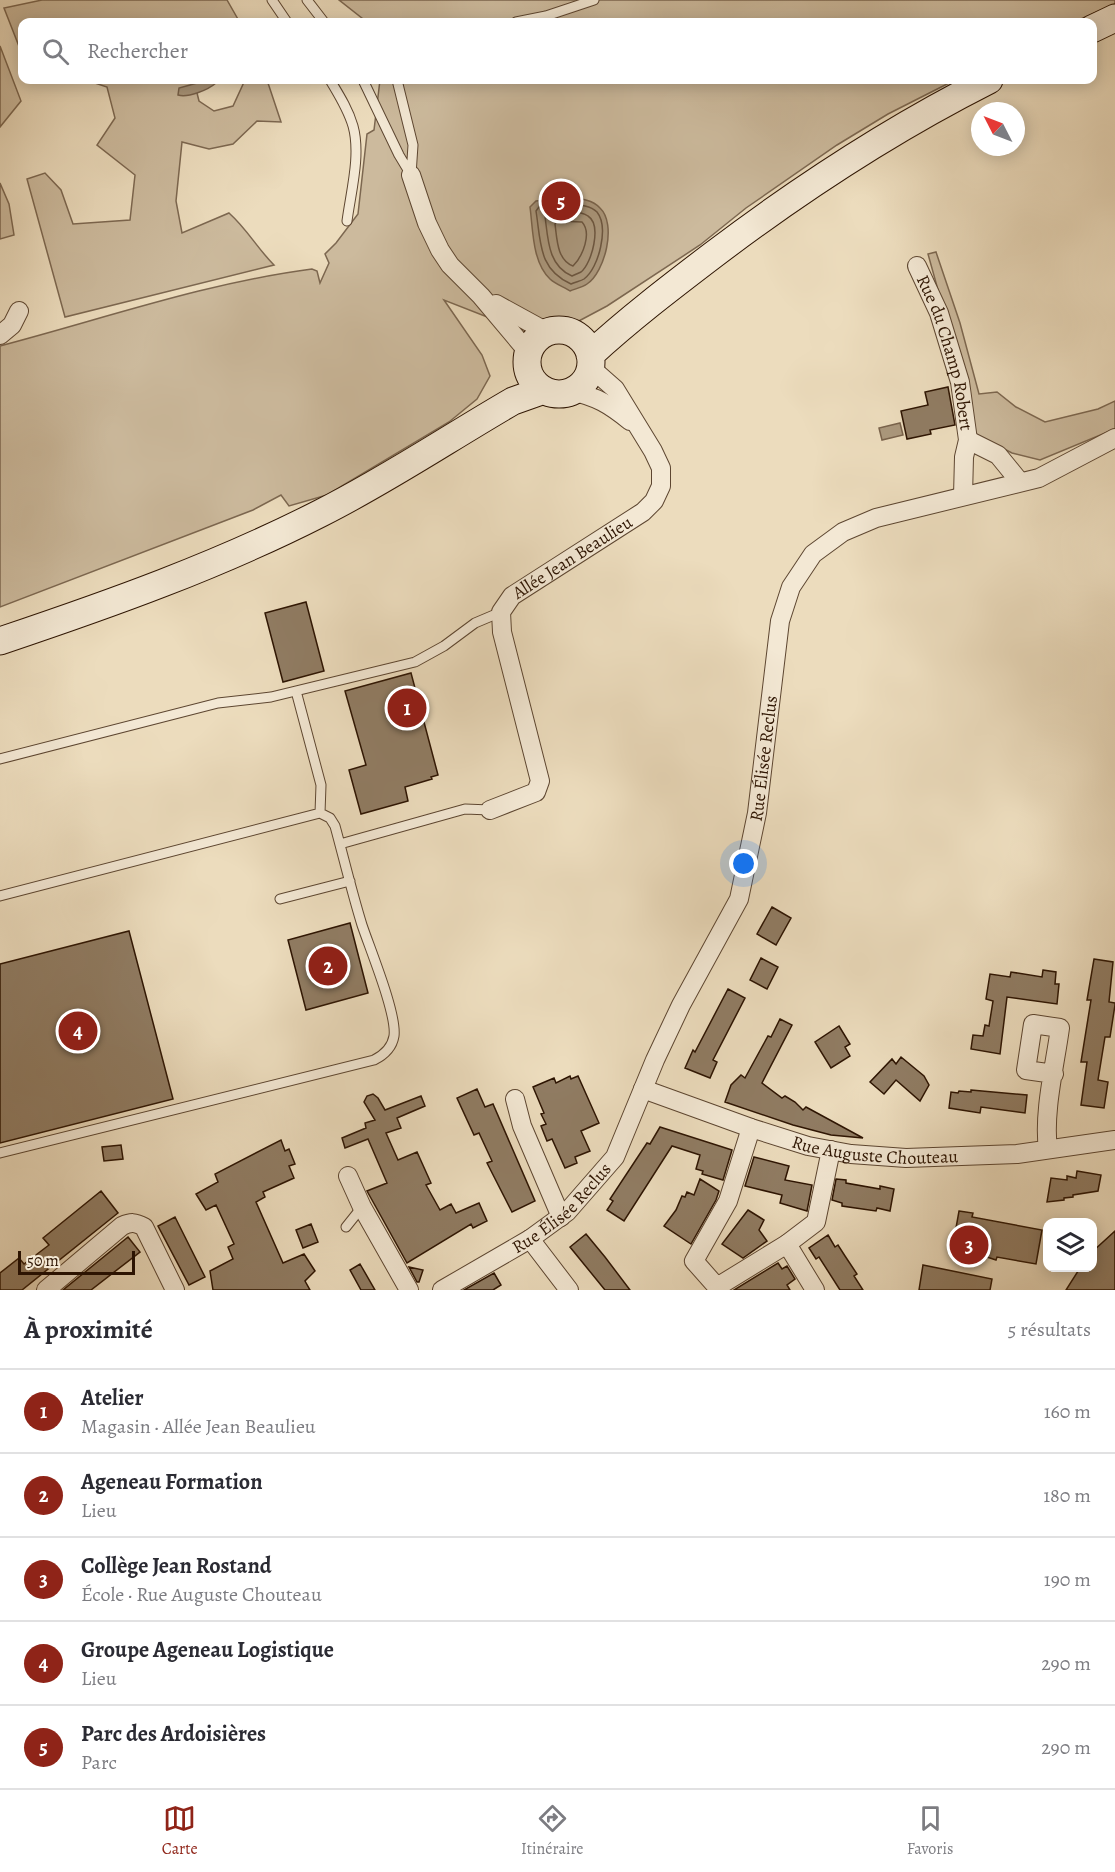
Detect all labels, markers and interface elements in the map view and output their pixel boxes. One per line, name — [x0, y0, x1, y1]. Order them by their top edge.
search box — [18, 18, 1097, 84]
icon: search — [39, 35, 72, 68]
text: Rechercher — [87, 36, 188, 66]
north arrow — [971, 102, 1025, 156]
pin: 5 — [542, 178, 580, 224]
street label: Rue du Champ Robert — [911, 271, 979, 432]
street label: Allée Jean Beaulieu — [507, 510, 637, 605]
pin: 1 — [388, 686, 426, 730]
street label: Rue Élisée Reclus — [744, 694, 783, 824]
your location — [729, 849, 758, 878]
pin: 2 — [308, 944, 348, 988]
pin: 4 — [58, 1008, 98, 1054]
street label: Rue Auguste Chouteau — [789, 1130, 959, 1170]
street label: Rue Élisée Reclus — [508, 1158, 617, 1259]
map controls — [1043, 1218, 1097, 1272]
button: layers — [1043, 1218, 1097, 1272]
pin: 3 — [950, 1222, 988, 1268]
scale bar — [18, 1248, 135, 1276]
text: 50 m — [27, 1250, 59, 1272]
text: À proximité — [24, 1312, 153, 1347]
text: 5 résultats — [1008, 1316, 1091, 1343]
text: Atelier — [81, 1383, 144, 1413]
text: 1 — [40, 1398, 47, 1425]
text: 160 m — [1044, 1398, 1091, 1425]
text: Magasin · Allée Jean Beaulieu — [81, 1413, 316, 1440]
text: Ageneau Formation — [81, 1467, 263, 1497]
text: 2 — [39, 1482, 48, 1509]
text: 180 m — [1043, 1482, 1091, 1509]
text: Lieu — [81, 1497, 117, 1524]
text: Collège Jean Rostand — [81, 1551, 272, 1581]
text: 3 — [39, 1566, 48, 1593]
text: 190 m — [1044, 1566, 1091, 1593]
text: École · Rue Auguste Chouteau — [81, 1581, 322, 1608]
text: Groupe Ageneau Logistique — [81, 1635, 334, 1665]
text: 4 — [39, 1650, 48, 1677]
text: 290 m — [1041, 1650, 1091, 1677]
text: Lieu — [81, 1665, 117, 1692]
text: Parc des Ardoisières — [81, 1719, 266, 1749]
text: 5 — [39, 1734, 48, 1761]
text: 290 m — [1041, 1734, 1091, 1761]
text: Parc — [81, 1749, 117, 1776]
tab: Carte — [162, 1802, 198, 1860]
tab: Itinéraire — [521, 1802, 584, 1860]
tab: Favoris — [907, 1802, 953, 1860]

